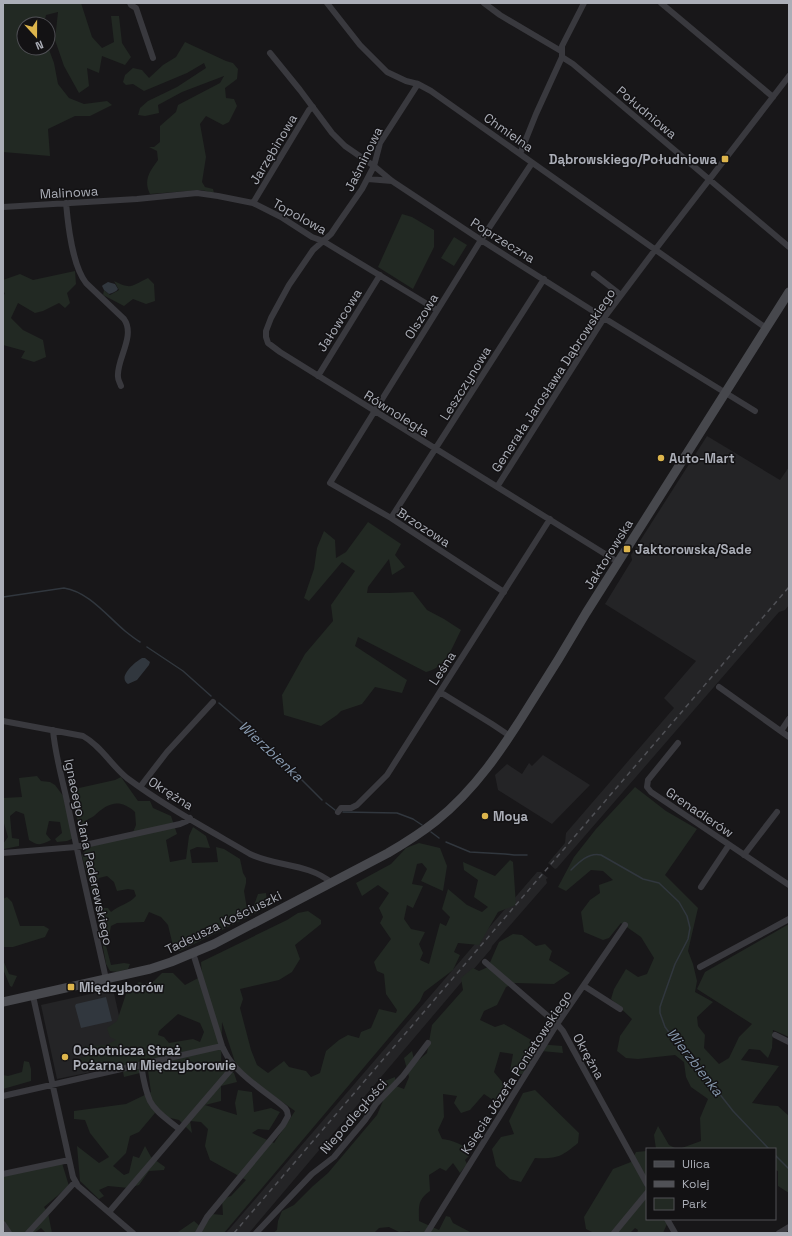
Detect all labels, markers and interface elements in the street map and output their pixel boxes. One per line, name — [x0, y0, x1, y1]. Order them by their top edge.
north arrow — [16, 16, 56, 56]
text: N — [34, 37, 46, 53]
street label: Południowa — [613, 82, 681, 143]
street label: Chmielna — [480, 109, 537, 156]
street label: Jarzębinowa — [246, 110, 301, 188]
street label: Jaśminowa — [341, 124, 387, 194]
place label: Dąbrowskiego/Południowa — [549, 151, 717, 168]
marker: Dąbrowskiego/Południowa — [720, 154, 730, 164]
street label: Malinowa — [39, 182, 99, 203]
street label: Topolowa — [270, 195, 330, 239]
street label: Poprzeczna — [467, 214, 539, 267]
street label: Jałowcowa — [313, 285, 366, 355]
street label: Generała Jarosława Dąbrowskiego — [488, 285, 619, 475]
street label: Olszowa — [401, 290, 442, 342]
street label: Leszczynowa — [436, 343, 495, 423]
street label: Równoległa — [361, 387, 433, 441]
place label: Auto-Mart — [669, 450, 735, 467]
marker: Auto-Mart — [656, 453, 666, 463]
street label: Brzozowa — [394, 504, 454, 551]
street label: Jaktorowska — [580, 516, 637, 593]
place label: Jaktorowska/Sade — [635, 541, 752, 558]
marker: Jaktorowska/Sade — [622, 544, 632, 554]
street label: Leśna — [425, 648, 460, 688]
water label: Wierzbienka — [235, 717, 308, 786]
street label: Ignacego Jana Paderewskiego — [60, 757, 117, 947]
street label: Okrężna — [145, 773, 197, 814]
street label: Grenadierów — [662, 783, 737, 841]
place label: Moya — [493, 808, 528, 825]
marker: Moya — [480, 811, 490, 821]
street label: Tadeusza Kościuszki — [162, 887, 284, 958]
place label: Międzyborów — [79, 979, 164, 996]
marker: Międzyborów — [66, 982, 76, 992]
street label: Księcia Józefa Poniatowskiego — [457, 987, 576, 1157]
water label: Wierzbienka — [663, 1024, 728, 1100]
street label: Okrężna — [569, 1030, 608, 1083]
place label: Ochotnicza Straż Pożarna w Międzyborowie — [73, 1042, 236, 1074]
marker: Ochotnicza Straż Pożarna w Międzyborowie — [60, 1052, 70, 1062]
street label: Niepodległości — [316, 1075, 391, 1157]
legend — [646, 1148, 776, 1220]
text: Ulica — [682, 1156, 710, 1172]
text: Kolej — [682, 1176, 710, 1192]
text: Park — [682, 1196, 707, 1212]

